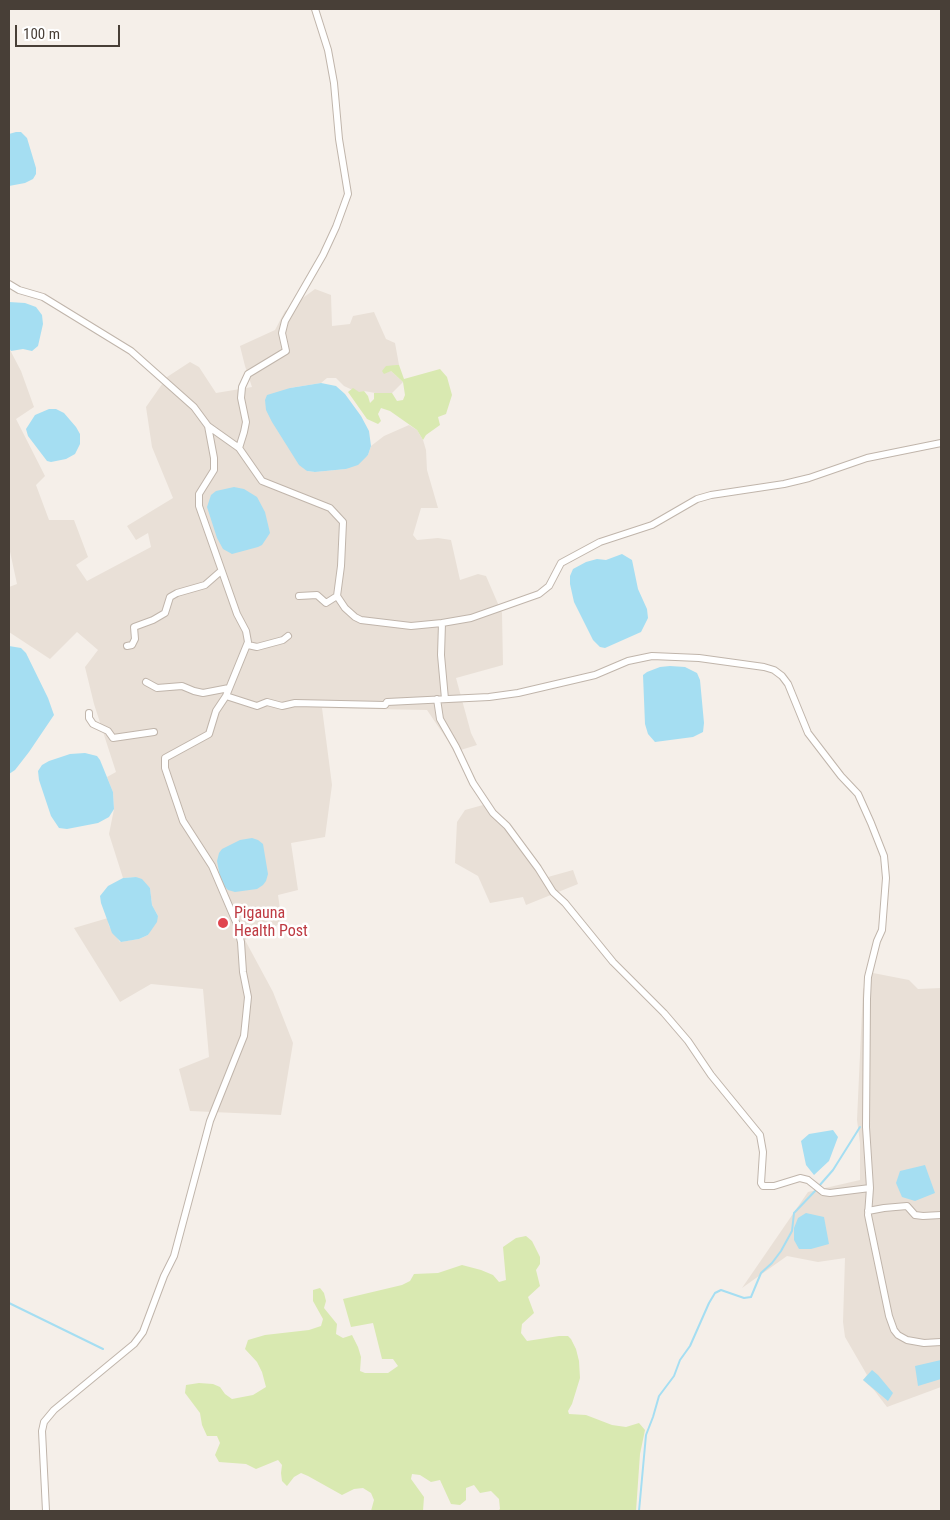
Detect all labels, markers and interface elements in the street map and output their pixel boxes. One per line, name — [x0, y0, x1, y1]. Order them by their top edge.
scale bar — [18, 15, 122, 47]
text: 100 m — [23, 25, 60, 43]
place label: Pigauna Health Post — [234, 904, 308, 942]
marker: Pigauna Health Post — [216, 916, 230, 930]

